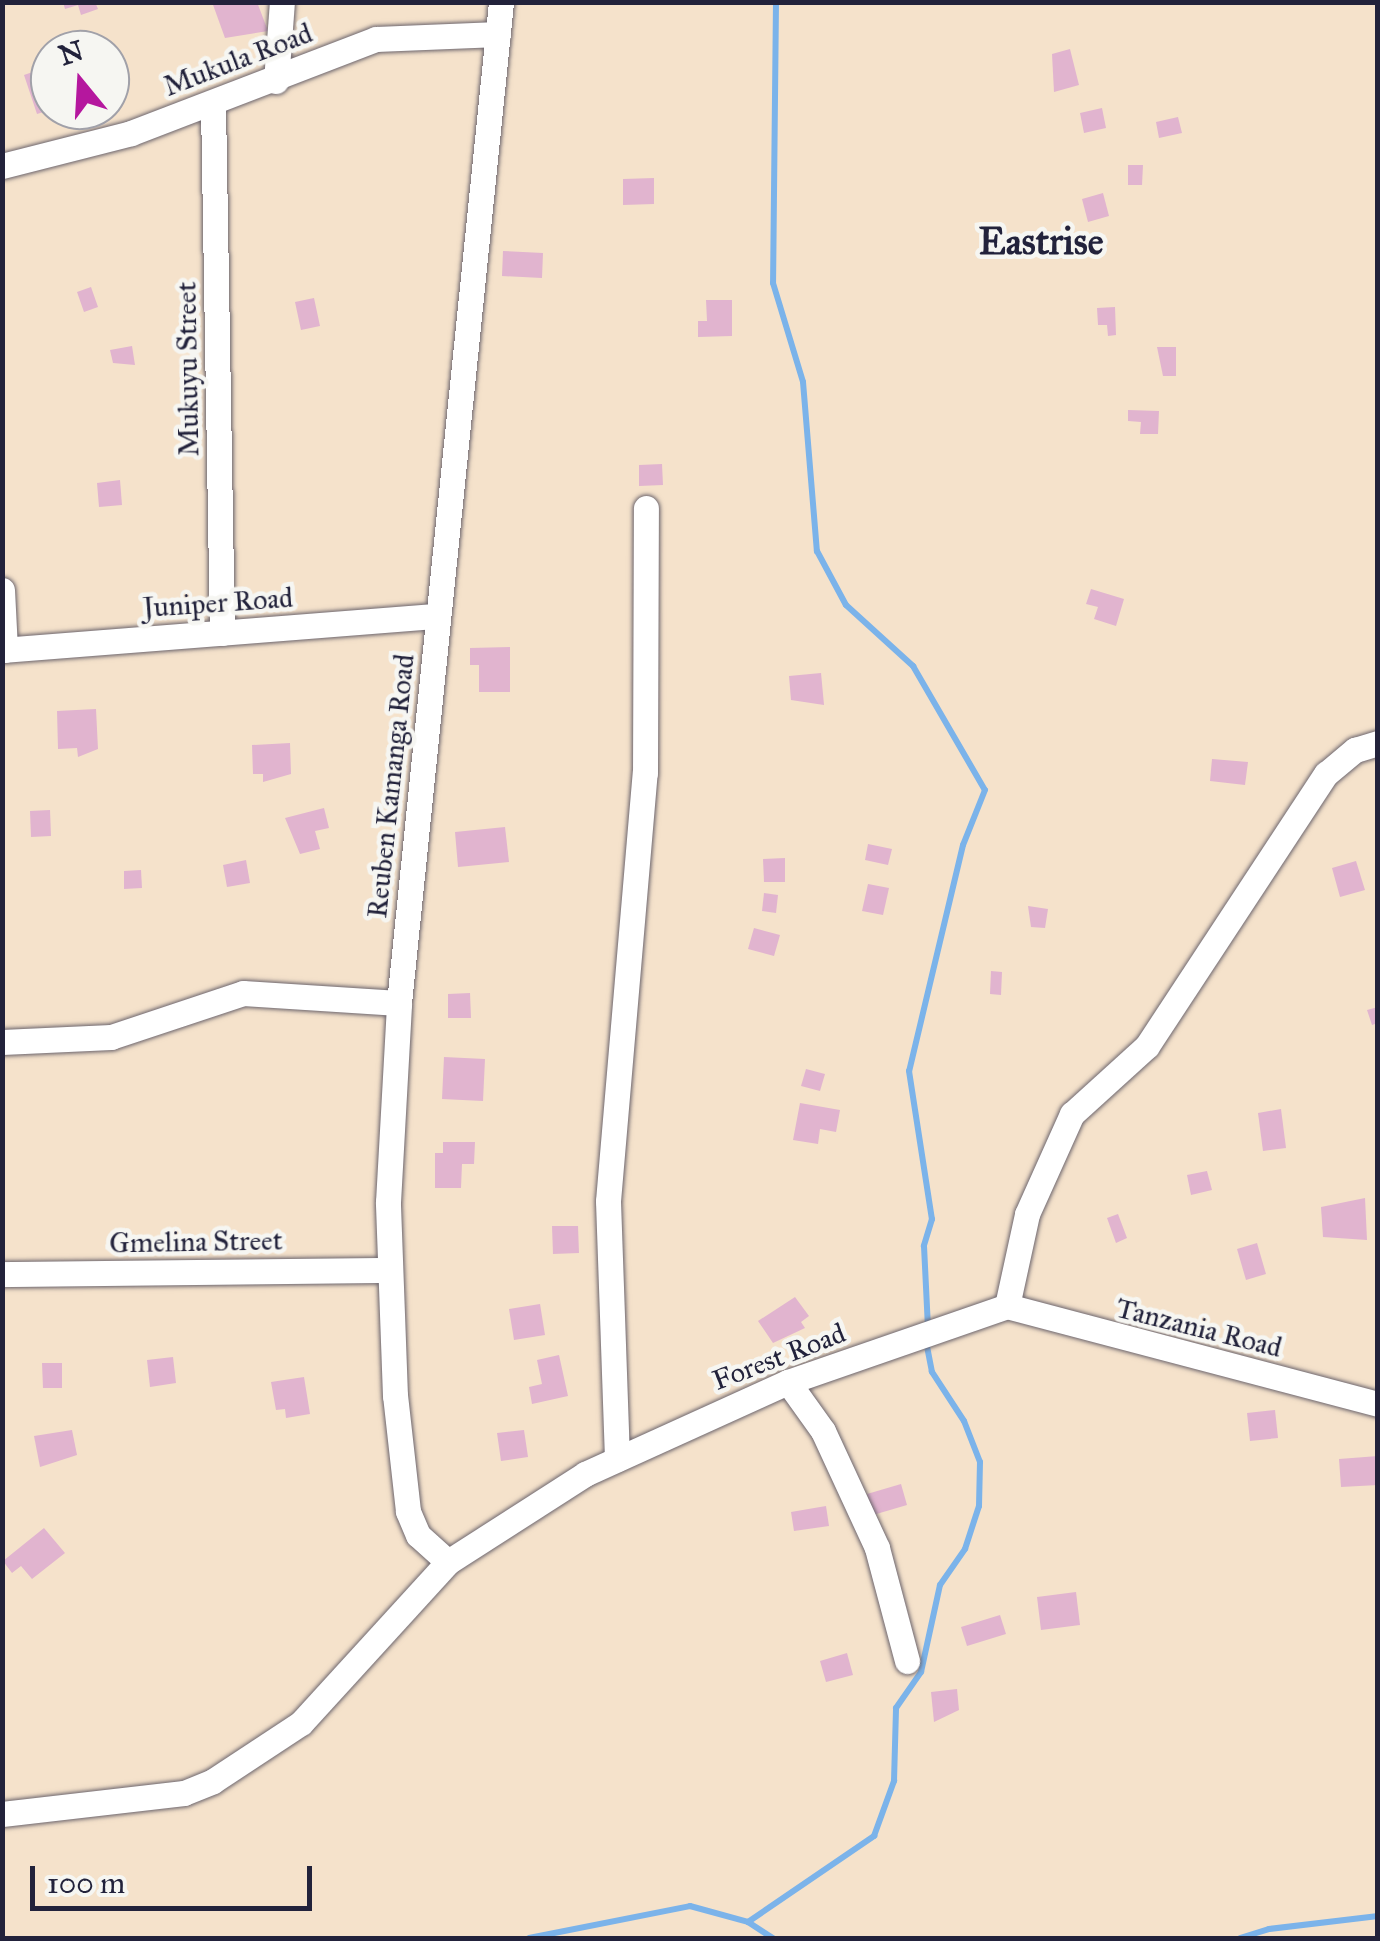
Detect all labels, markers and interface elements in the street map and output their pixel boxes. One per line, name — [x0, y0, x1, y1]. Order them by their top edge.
street label: Mukula Road — [159, 16, 317, 104]
north arrow — [30, 30, 130, 130]
text: N — [54, 33, 88, 73]
district label: Eastrise — [979, 219, 1103, 265]
street label: Mukuyu Street — [170, 281, 206, 457]
street label: Juniper Road — [142, 581, 294, 625]
street label: Reuben Kamanga Road — [360, 652, 422, 920]
street label: Gmelina Street — [109, 1224, 283, 1260]
street label: Tanzania Road — [1113, 1291, 1285, 1365]
street label: Forest Road — [708, 1316, 850, 1398]
scale bar — [35, 1846, 318, 1908]
text: 100 m — [47, 1865, 125, 1901]

